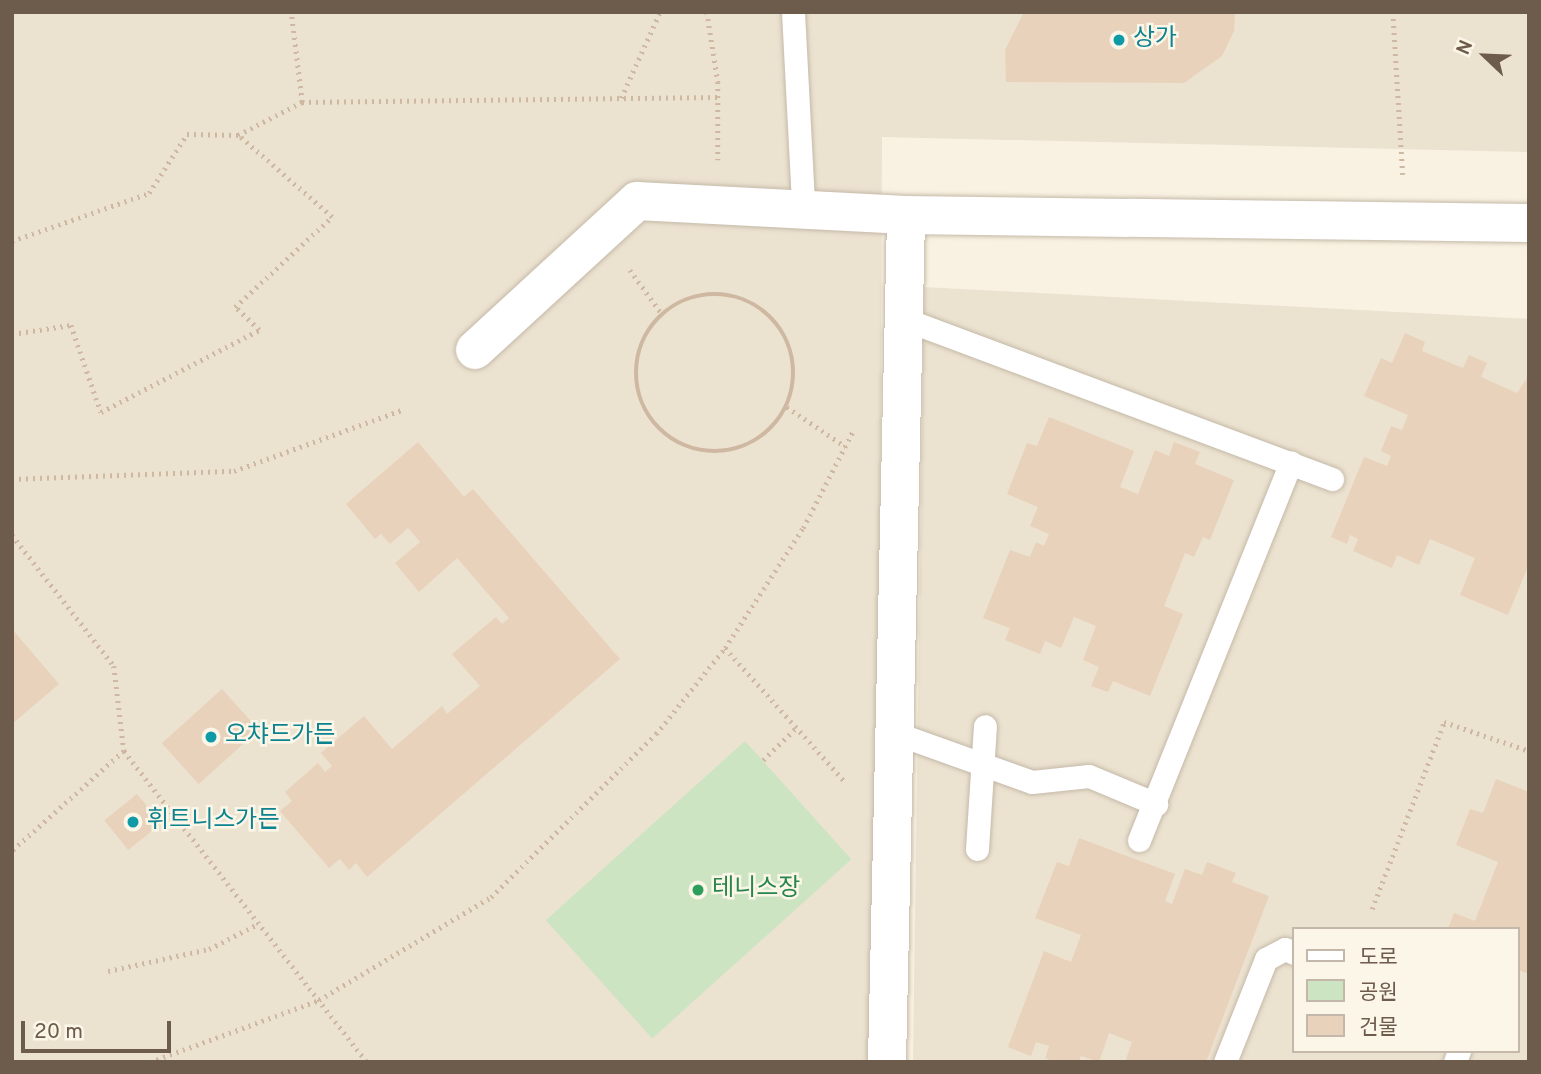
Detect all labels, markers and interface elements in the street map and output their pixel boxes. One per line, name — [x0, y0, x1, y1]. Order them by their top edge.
north arrow — [1450, 21, 1520, 91]
place label: 상가 — [1133, 26, 1177, 54]
marker: 상가 — [1111, 32, 1127, 48]
text: N — [1452, 37, 1479, 59]
place label: 오챠드가든 — [225, 723, 335, 751]
marker: 오챠드가든 — [203, 729, 219, 745]
place label: 휘트니스가든 — [147, 808, 279, 836]
marker: 휘트니스가든 — [125, 814, 141, 830]
place label: 테니스장 — [712, 876, 800, 904]
marker: 테니스장 — [690, 882, 706, 898]
legend — [1292, 927, 1520, 1053]
text: 도로 — [1359, 945, 1398, 972]
text: 공원 — [1359, 980, 1398, 1007]
scale bar — [24, 1007, 175, 1052]
text: 건물 — [1359, 1015, 1398, 1042]
text: 20 m — [34, 1019, 83, 1046]

